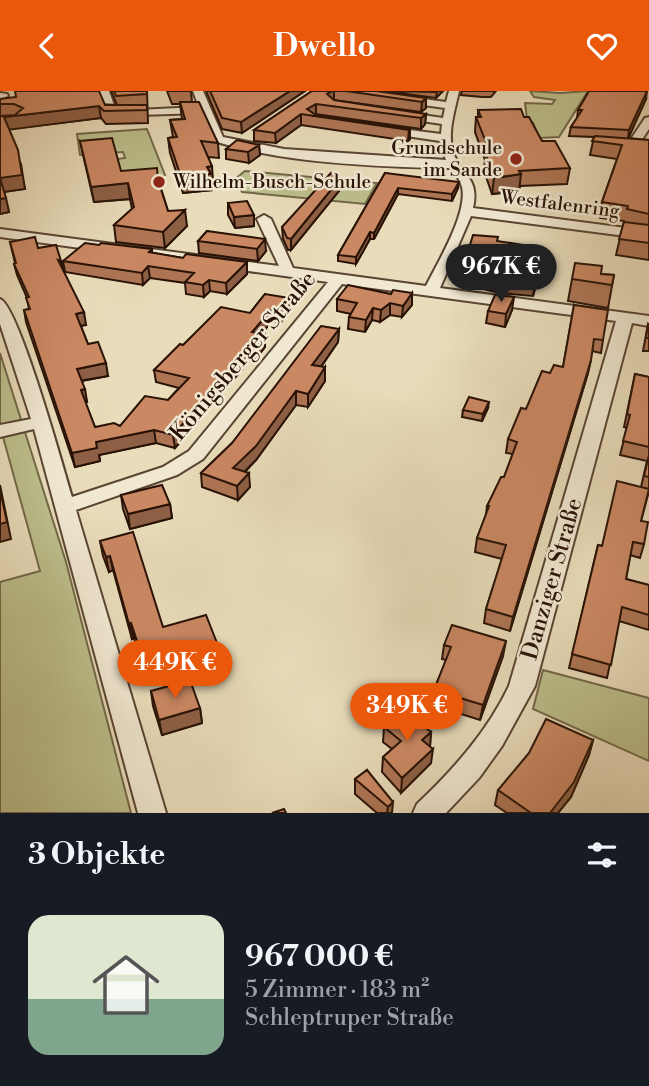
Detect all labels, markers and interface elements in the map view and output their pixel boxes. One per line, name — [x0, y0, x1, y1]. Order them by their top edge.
text: Dwello — [273, 26, 376, 66]
icon: back — [28, 27, 66, 65]
icon: heart — [583, 27, 621, 65]
place label: Grundschule im Sande — [391, 136, 502, 182]
marker: Grundschule im Sande — [508, 151, 524, 167]
place label: Wilhelm-Busch-Schule — [172, 170, 371, 194]
marker: Wilhelm-Busch-Schule — [151, 174, 167, 190]
street label: Westfalenring — [498, 185, 621, 223]
pin: 967K € — [444, 245, 558, 304]
text: 967K € — [462, 253, 540, 281]
street label: Königsberger Straße — [164, 266, 322, 446]
street label: Danziger Straße — [516, 495, 588, 663]
pin: 449K € — [118, 641, 232, 700]
text: 449K € — [134, 649, 216, 677]
pin: 349K € — [350, 683, 464, 743]
text: 349K € — [366, 692, 448, 720]
text: 3 Objekte — [28, 836, 165, 874]
icon: filters — [583, 836, 621, 874]
text: 967 000 € — [245, 938, 394, 976]
icon: home — [84, 943, 168, 1027]
text: 5 Zimmer · 183 m² — [245, 976, 429, 1004]
text: Schleptruper Straße — [245, 1004, 454, 1032]

